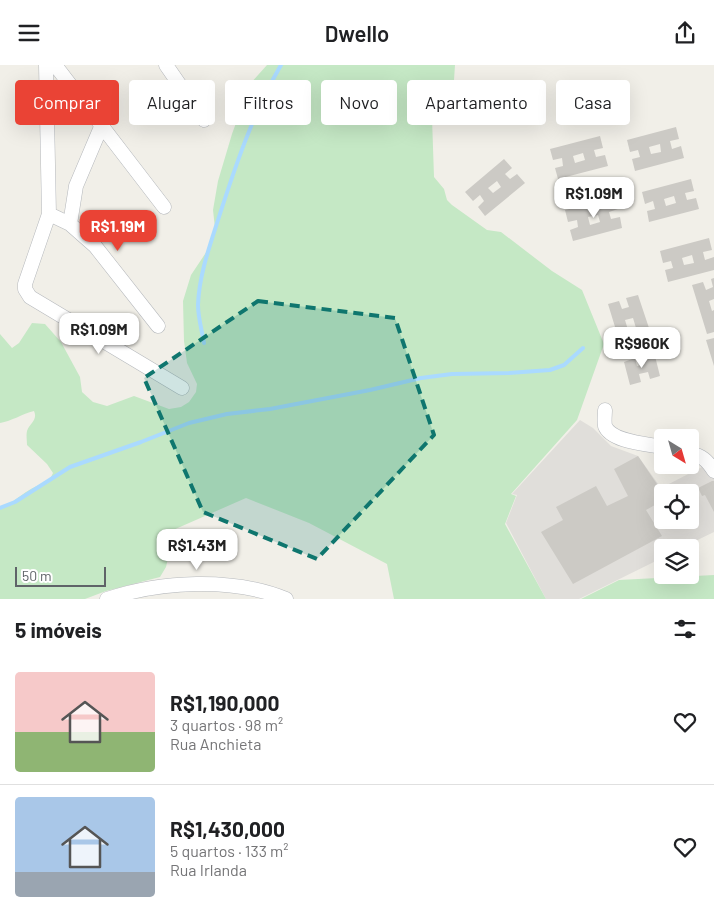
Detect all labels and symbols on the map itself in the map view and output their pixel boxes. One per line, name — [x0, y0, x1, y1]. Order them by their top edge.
pin: R$1.09M — [548, 177, 640, 219]
pin: R$1.19M — [72, 209, 164, 252]
pin: R$1.09M — [53, 313, 145, 355]
pin: R$960K — [601, 327, 683, 369]
north arrow — [654, 429, 699, 474]
pin: R$1.43M — [151, 529, 243, 571]
scale bar — [15, 564, 106, 587]

